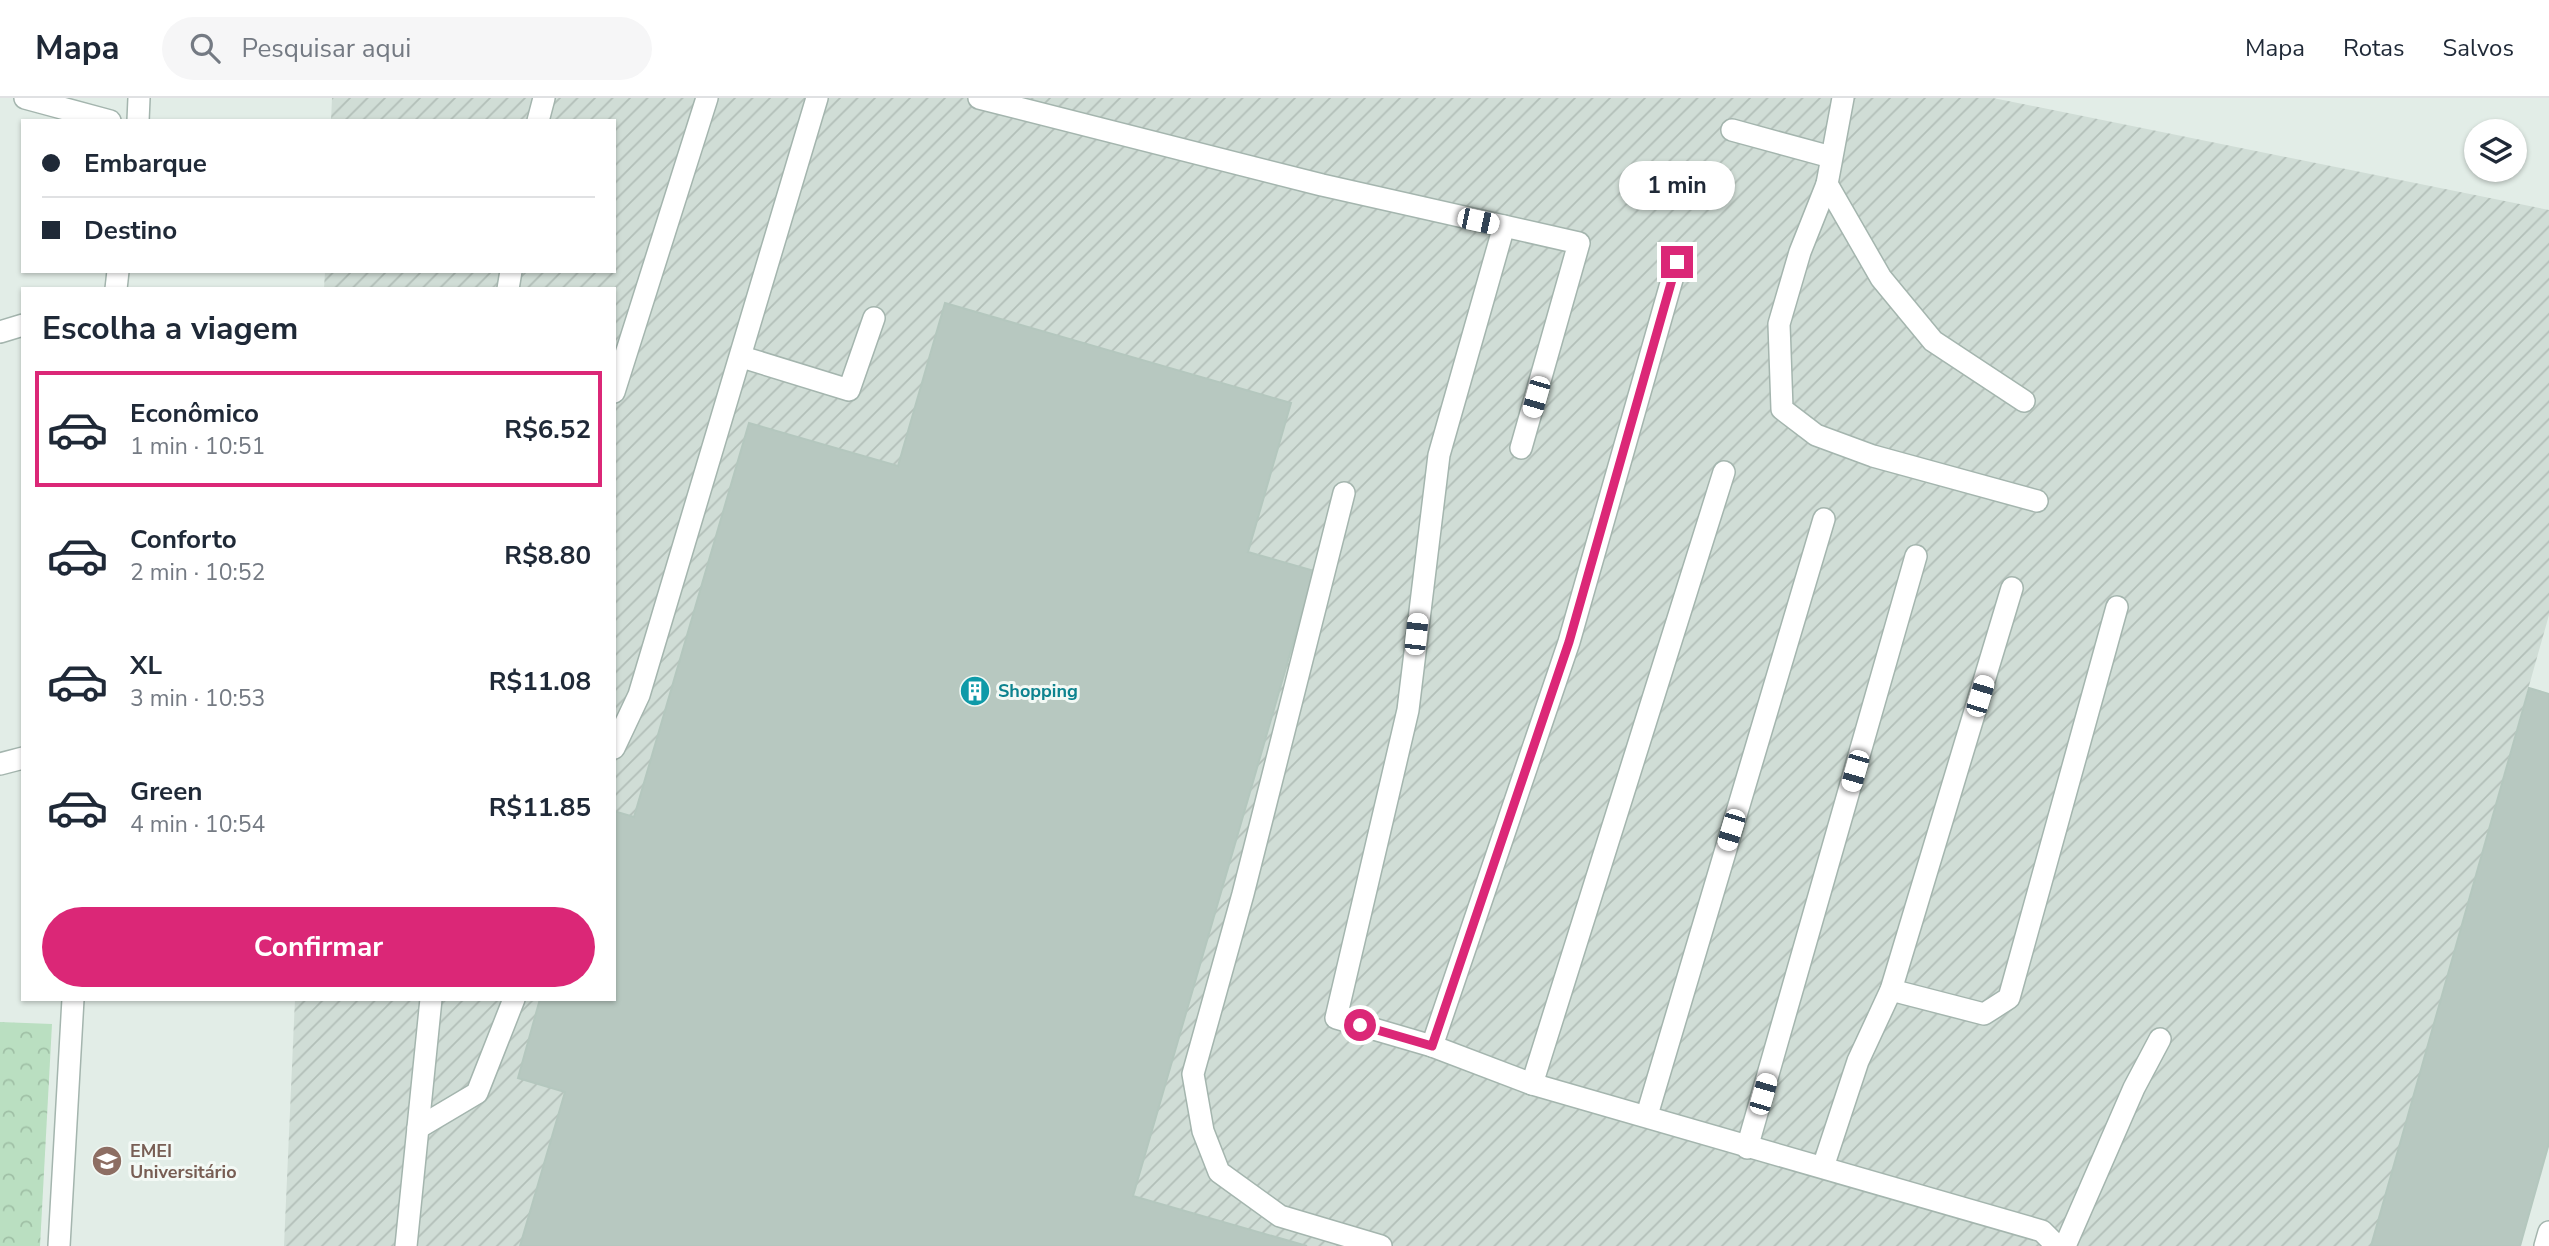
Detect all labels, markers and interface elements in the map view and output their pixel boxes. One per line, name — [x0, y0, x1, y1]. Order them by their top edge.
search box — [162, 17, 652, 80]
text: Mapa — [35, 26, 120, 71]
icon: search — [186, 29, 224, 67]
text: Pesquisar aqui — [242, 31, 411, 66]
text: Mapa — [2245, 32, 2305, 64]
text: Rotas — [2343, 32, 2405, 64]
text: Salvos — [2443, 32, 2514, 64]
map controls — [2464, 119, 2527, 182]
button: layers — [2464, 119, 2527, 182]
text: Embarque — [84, 146, 207, 181]
callout: 1 min — [1619, 160, 1735, 209]
text: 1 min — [1647, 170, 1707, 201]
car — [1456, 206, 1501, 236]
text: Destino — [84, 213, 177, 248]
route end — [1661, 246, 1693, 278]
text: Escolha a viagem — [42, 307, 298, 350]
car — [1521, 374, 1552, 420]
text: Econômico — [130, 396, 259, 431]
icon: car — [46, 398, 109, 461]
text: R$6.52 — [504, 412, 591, 447]
text: 1 min · 10:51 — [130, 431, 265, 462]
text: Conforto — [130, 522, 237, 557]
icon: car — [46, 524, 109, 587]
text: R$8.80 — [504, 538, 591, 573]
text: 2 min · 10:52 — [130, 557, 265, 588]
car — [1404, 612, 1429, 656]
text: XL — [130, 648, 162, 683]
icon: car — [46, 650, 109, 713]
text: R$11.08 — [489, 664, 591, 699]
car — [1964, 673, 1997, 719]
building icon: Shopping — [958, 674, 992, 708]
place label: Shopping — [998, 679, 1078, 703]
text: 3 min · 10:53 — [130, 683, 265, 714]
car — [1840, 748, 1871, 794]
text: Green — [130, 774, 203, 809]
icon: car — [46, 776, 109, 839]
text: R$11.85 — [489, 790, 591, 825]
car — [1715, 807, 1748, 853]
text: 4 min · 10:54 — [130, 809, 265, 840]
button: Confirmar — [42, 907, 595, 987]
route start — [1344, 1009, 1376, 1041]
car — [1748, 1071, 1779, 1117]
place label: EMEI Universitário — [130, 1139, 237, 1184]
school or university icon: EMEI Universitário — [90, 1144, 124, 1178]

